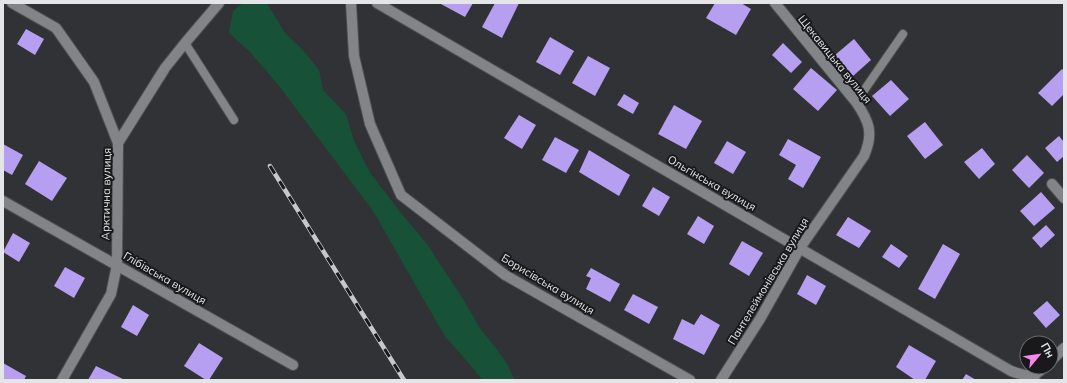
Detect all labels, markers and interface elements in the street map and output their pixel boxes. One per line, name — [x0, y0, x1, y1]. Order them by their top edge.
street label: Щекавицька вулиця — [795, 12, 875, 106]
street label: Арктична вулиця — [98, 148, 114, 240]
street label: Ольгінська вулиця — [665, 152, 759, 214]
street label: Пантелеймонівська вулиця — [724, 215, 812, 347]
street label: Глібівська вулиця — [121, 249, 209, 307]
street label: Борисівська вулиця — [499, 251, 597, 317]
north arrow — [1019, 335, 1059, 375]
text: Пн — [1038, 340, 1058, 360]

